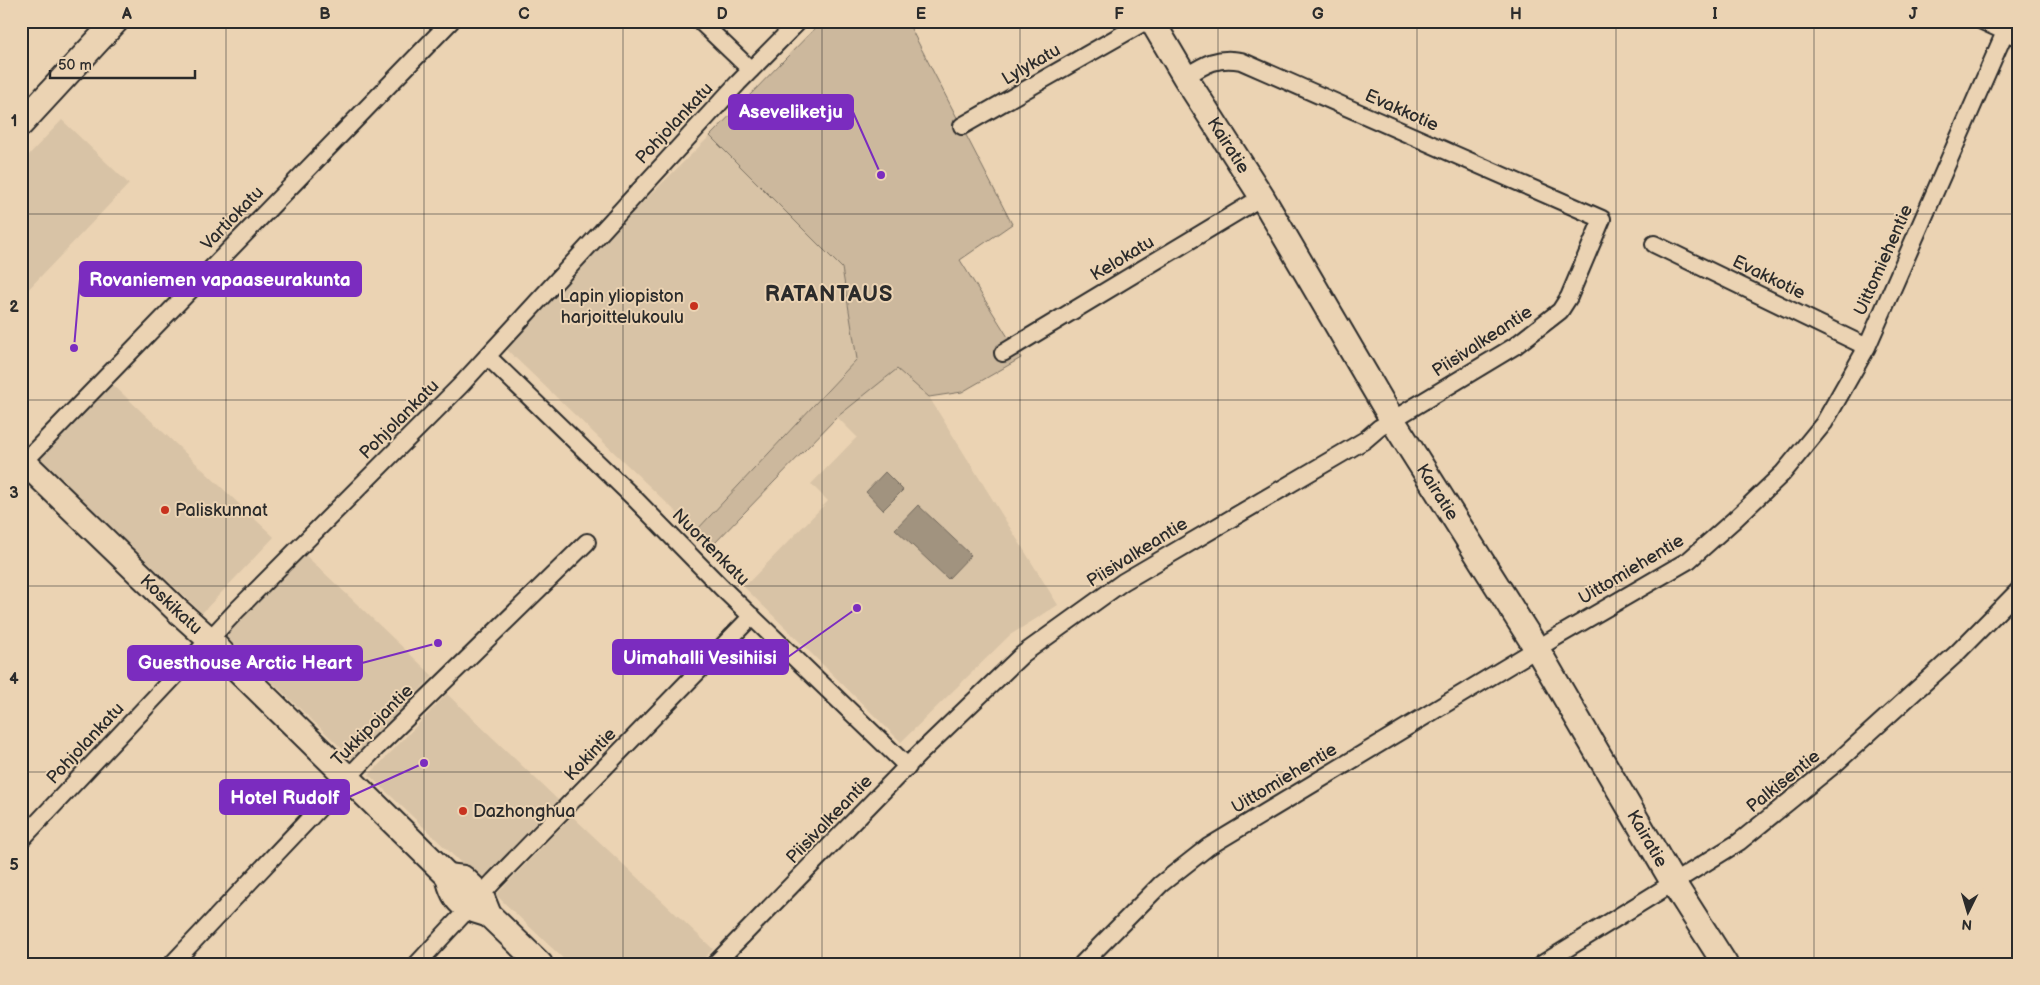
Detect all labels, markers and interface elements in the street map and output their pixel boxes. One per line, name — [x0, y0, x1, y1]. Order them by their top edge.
text: A — [121, 5, 132, 24]
text: B — [319, 5, 331, 24]
text: C — [518, 5, 530, 24]
text: D — [716, 5, 728, 24]
text: E — [916, 5, 926, 24]
text: F — [1114, 5, 1124, 24]
text: G — [1312, 5, 1324, 24]
text: H — [1510, 5, 1522, 24]
text: I — [1712, 5, 1718, 24]
text: J — [1909, 5, 1918, 24]
street label: Lylykatu — [998, 39, 1064, 90]
scale bar — [50, 48, 195, 80]
text: 50 m — [58, 56, 92, 75]
street label: Pohjolankatu — [631, 78, 717, 168]
street label: Evakkotie — [1362, 85, 1442, 136]
callout: Aseveliketju — [729, 95, 853, 129]
text: Aseveliketju — [738, 101, 843, 124]
text: 1 — [11, 112, 17, 131]
street label: Kairatie — [1203, 113, 1254, 178]
street label: Vartiokatu — [197, 182, 268, 255]
street label: Uittomiehentie — [1850, 201, 1917, 319]
street label: Kelokatu — [1087, 231, 1158, 286]
street label: Evakkotie — [1729, 251, 1809, 304]
callout: Rovaniemen vapaaseurakunta — [80, 262, 361, 296]
text: Rovaniemen vapaaseurakunta — [89, 269, 351, 292]
district label: RATANTAUS — [765, 281, 893, 308]
place label: Lapin yliopiston harjoittelukoulu — [559, 286, 684, 328]
text: 2 — [9, 298, 19, 317]
marker: Lapin yliopiston harjoittelukoulu — [688, 300, 700, 312]
street label: Piisivalkeantie — [1428, 301, 1536, 381]
street label: Pohjolankatu — [355, 375, 443, 463]
street label: Kairatie — [1412, 460, 1463, 525]
text: 3 — [9, 484, 19, 503]
place label: Paliskunnat — [175, 500, 268, 521]
marker: Paliskunnat — [159, 504, 171, 516]
street label: Nuortenkatu — [668, 504, 754, 590]
street label: Piisivalkeantie — [1083, 513, 1192, 592]
street label: Uittomiehentie — [1575, 530, 1688, 609]
street label: Koskikatu — [136, 570, 206, 639]
callout: Uimahalli Vesihiisi — [613, 640, 788, 674]
callout: Guesthouse Arctic Heart — [128, 646, 362, 680]
text: Uimahalli Vesihiisi — [623, 647, 777, 670]
text: Guesthouse Arctic Heart — [138, 652, 353, 675]
text: 4 — [9, 670, 19, 689]
street label: Tukkipojantie — [327, 680, 418, 770]
street label: Pohjolankatu — [42, 698, 128, 788]
street label: Kokintie — [560, 723, 621, 785]
street label: Uittomiehentie — [1228, 739, 1341, 818]
street label: Palkisentie — [1743, 745, 1824, 817]
street label: Piisivalkeantie — [782, 771, 877, 868]
callout: Hotel Rudolf — [220, 780, 349, 814]
text: Hotel Rudolf — [230, 787, 341, 810]
place label: Dazhonghua — [473, 801, 575, 822]
marker: Dazhonghua — [457, 805, 469, 817]
street label: Kairatie — [1622, 806, 1672, 871]
text: 5 — [9, 856, 19, 875]
north arrow — [1942, 888, 1992, 938]
text: N — [1961, 916, 1973, 933]

